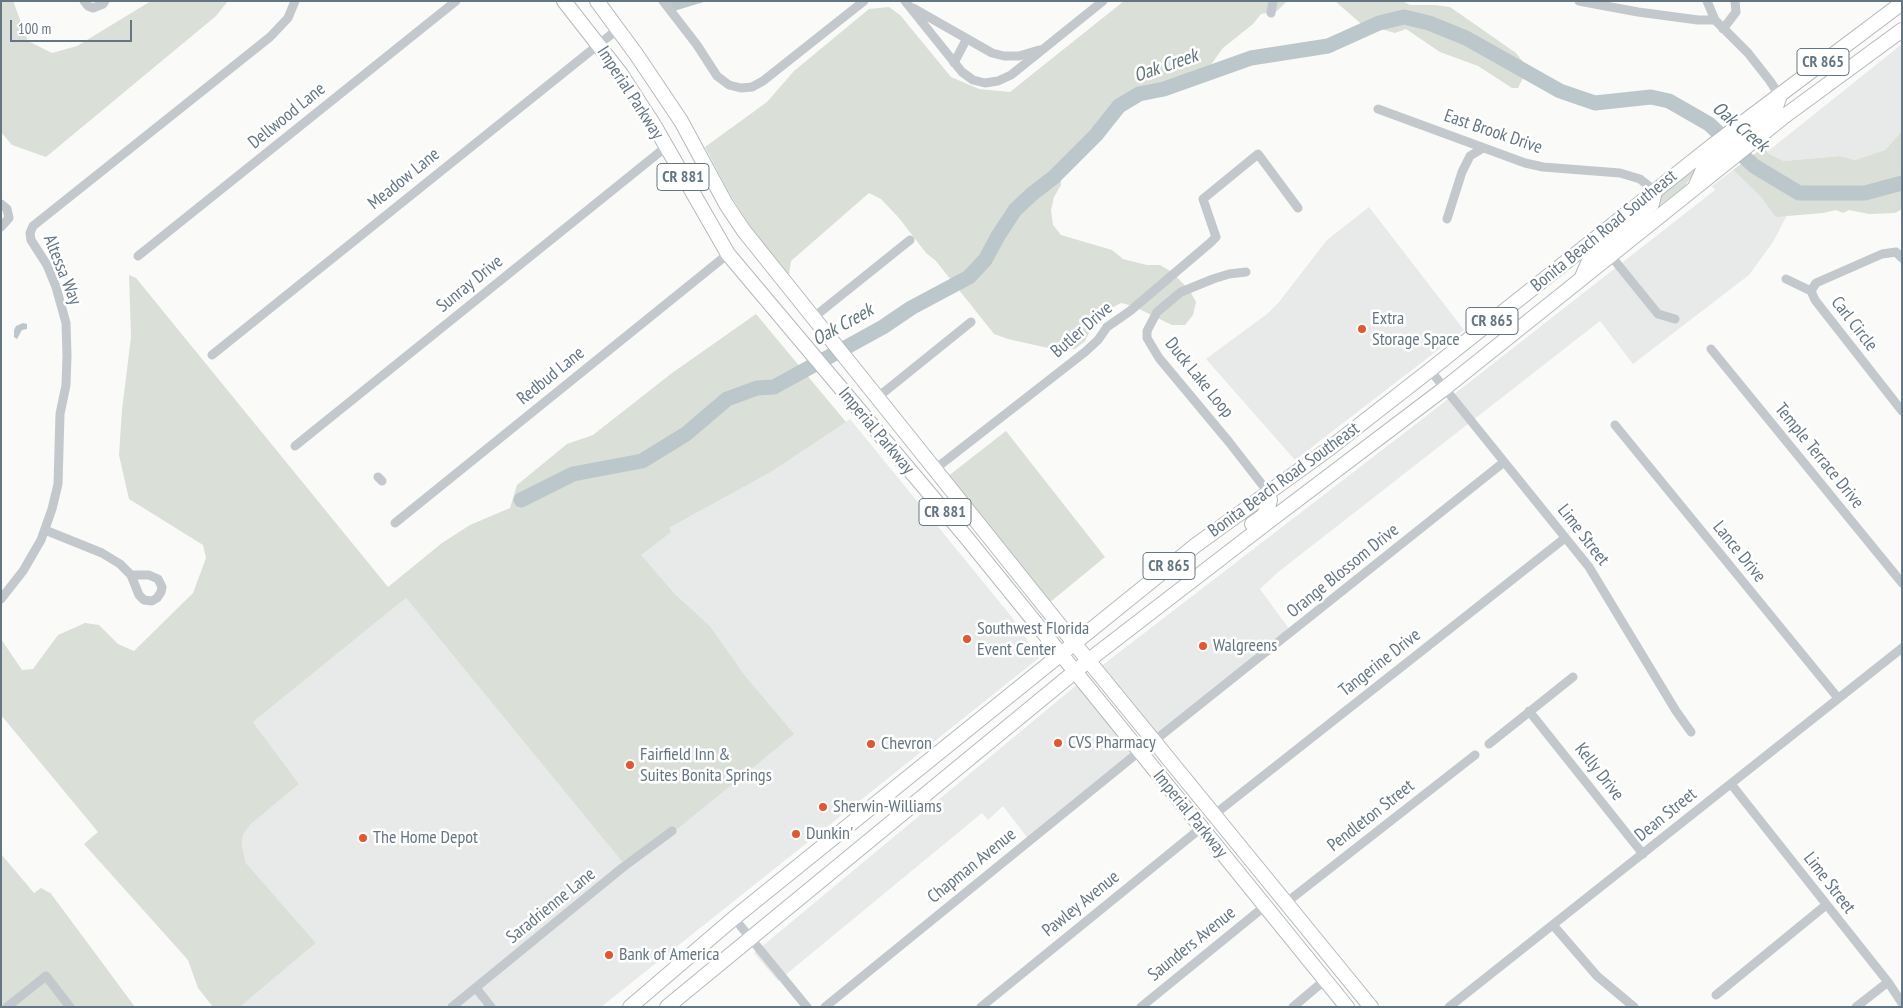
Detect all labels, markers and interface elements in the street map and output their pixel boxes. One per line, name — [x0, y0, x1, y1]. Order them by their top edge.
scale bar — [12, 10, 135, 42]
text: 100 m — [18, 19, 51, 38]
street label: Imperial Parkway — [592, 42, 668, 144]
water label: Oak Creek — [1131, 44, 1201, 88]
road number: CR 865 — [1797, 48, 1849, 76]
street label: Dellwood Lane — [244, 78, 330, 154]
water label: Oak Creek — [1707, 97, 1773, 157]
street label: East Brook Drive — [1441, 105, 1545, 159]
street label: Meadow Lane — [364, 144, 444, 214]
road number: CR 881 — [657, 163, 709, 190]
street label: Bonita Beach Road Southeast — [1527, 165, 1681, 297]
street label: Altessa Way — [38, 232, 86, 308]
street label: Sunray Drive — [433, 251, 507, 317]
street label: Carl Circle — [1826, 292, 1882, 356]
street label: Butler Drive — [1047, 297, 1117, 363]
water label: Oak Creek — [809, 299, 877, 351]
place label: Extra Storage Space — [1372, 308, 1460, 350]
road number: CR 865 — [1466, 308, 1518, 334]
marker: Extra Storage Space — [1356, 323, 1368, 335]
street label: Duck Lake Loop — [1160, 334, 1238, 422]
street label: Redbud Lane — [513, 342, 589, 410]
street label: Imperial Parkway — [833, 383, 919, 479]
street label: Temple Terrace Drive — [1770, 399, 1868, 513]
street label: Bonita Beach Road Southeast — [1204, 418, 1364, 542]
road number: CR 881 — [919, 498, 971, 526]
street label: Lime Street — [1552, 500, 1614, 570]
street label: Lance Drive — [1708, 517, 1770, 587]
street label: Orange Blossom Drive — [1283, 519, 1403, 623]
road number: CR 865 — [1143, 552, 1195, 580]
place label: Southwest Florida Event Center — [977, 618, 1089, 660]
street label: Tangerine Drive — [1335, 624, 1425, 702]
marker: Southwest Florida Event Center — [961, 633, 973, 645]
place label: Walgreens — [1213, 635, 1277, 657]
marker: Walgreens — [1197, 640, 1209, 652]
place label: CVS Pharmacy — [1068, 732, 1156, 754]
place label: Chevron — [881, 733, 932, 755]
marker: CVS Pharmacy — [1052, 737, 1064, 749]
marker: Chevron — [865, 738, 877, 750]
street label: Kelly Drive — [1570, 739, 1628, 805]
place label: Fairfield Inn & Suites Bonita Springs — [640, 744, 772, 786]
marker: Fairfield Inn & Suites Bonita Springs — [624, 759, 636, 771]
street label: Imperial Parkway — [1148, 766, 1232, 862]
street label: Pendleton Street — [1323, 776, 1419, 856]
street label: Dean Street — [1631, 784, 1701, 846]
place label: Sherwin-Williams — [833, 796, 942, 818]
marker: Sherwin-Williams — [817, 801, 829, 813]
place label: Dunkin' — [806, 823, 853, 845]
street label: Chapman Avenue — [923, 824, 1021, 908]
place label: The Home Depot — [373, 827, 478, 849]
marker: Dunkin' — [790, 828, 802, 840]
marker: The Home Depot — [357, 832, 369, 844]
street label: Lime Street — [1798, 848, 1860, 918]
street label: Saradrienne Lane — [502, 864, 600, 948]
street label: Pawley Avenue — [1038, 866, 1124, 942]
street label: Saunders Avenue — [1144, 902, 1240, 986]
place label: Bank of America — [619, 944, 720, 966]
marker: Bank of America — [603, 949, 615, 961]

